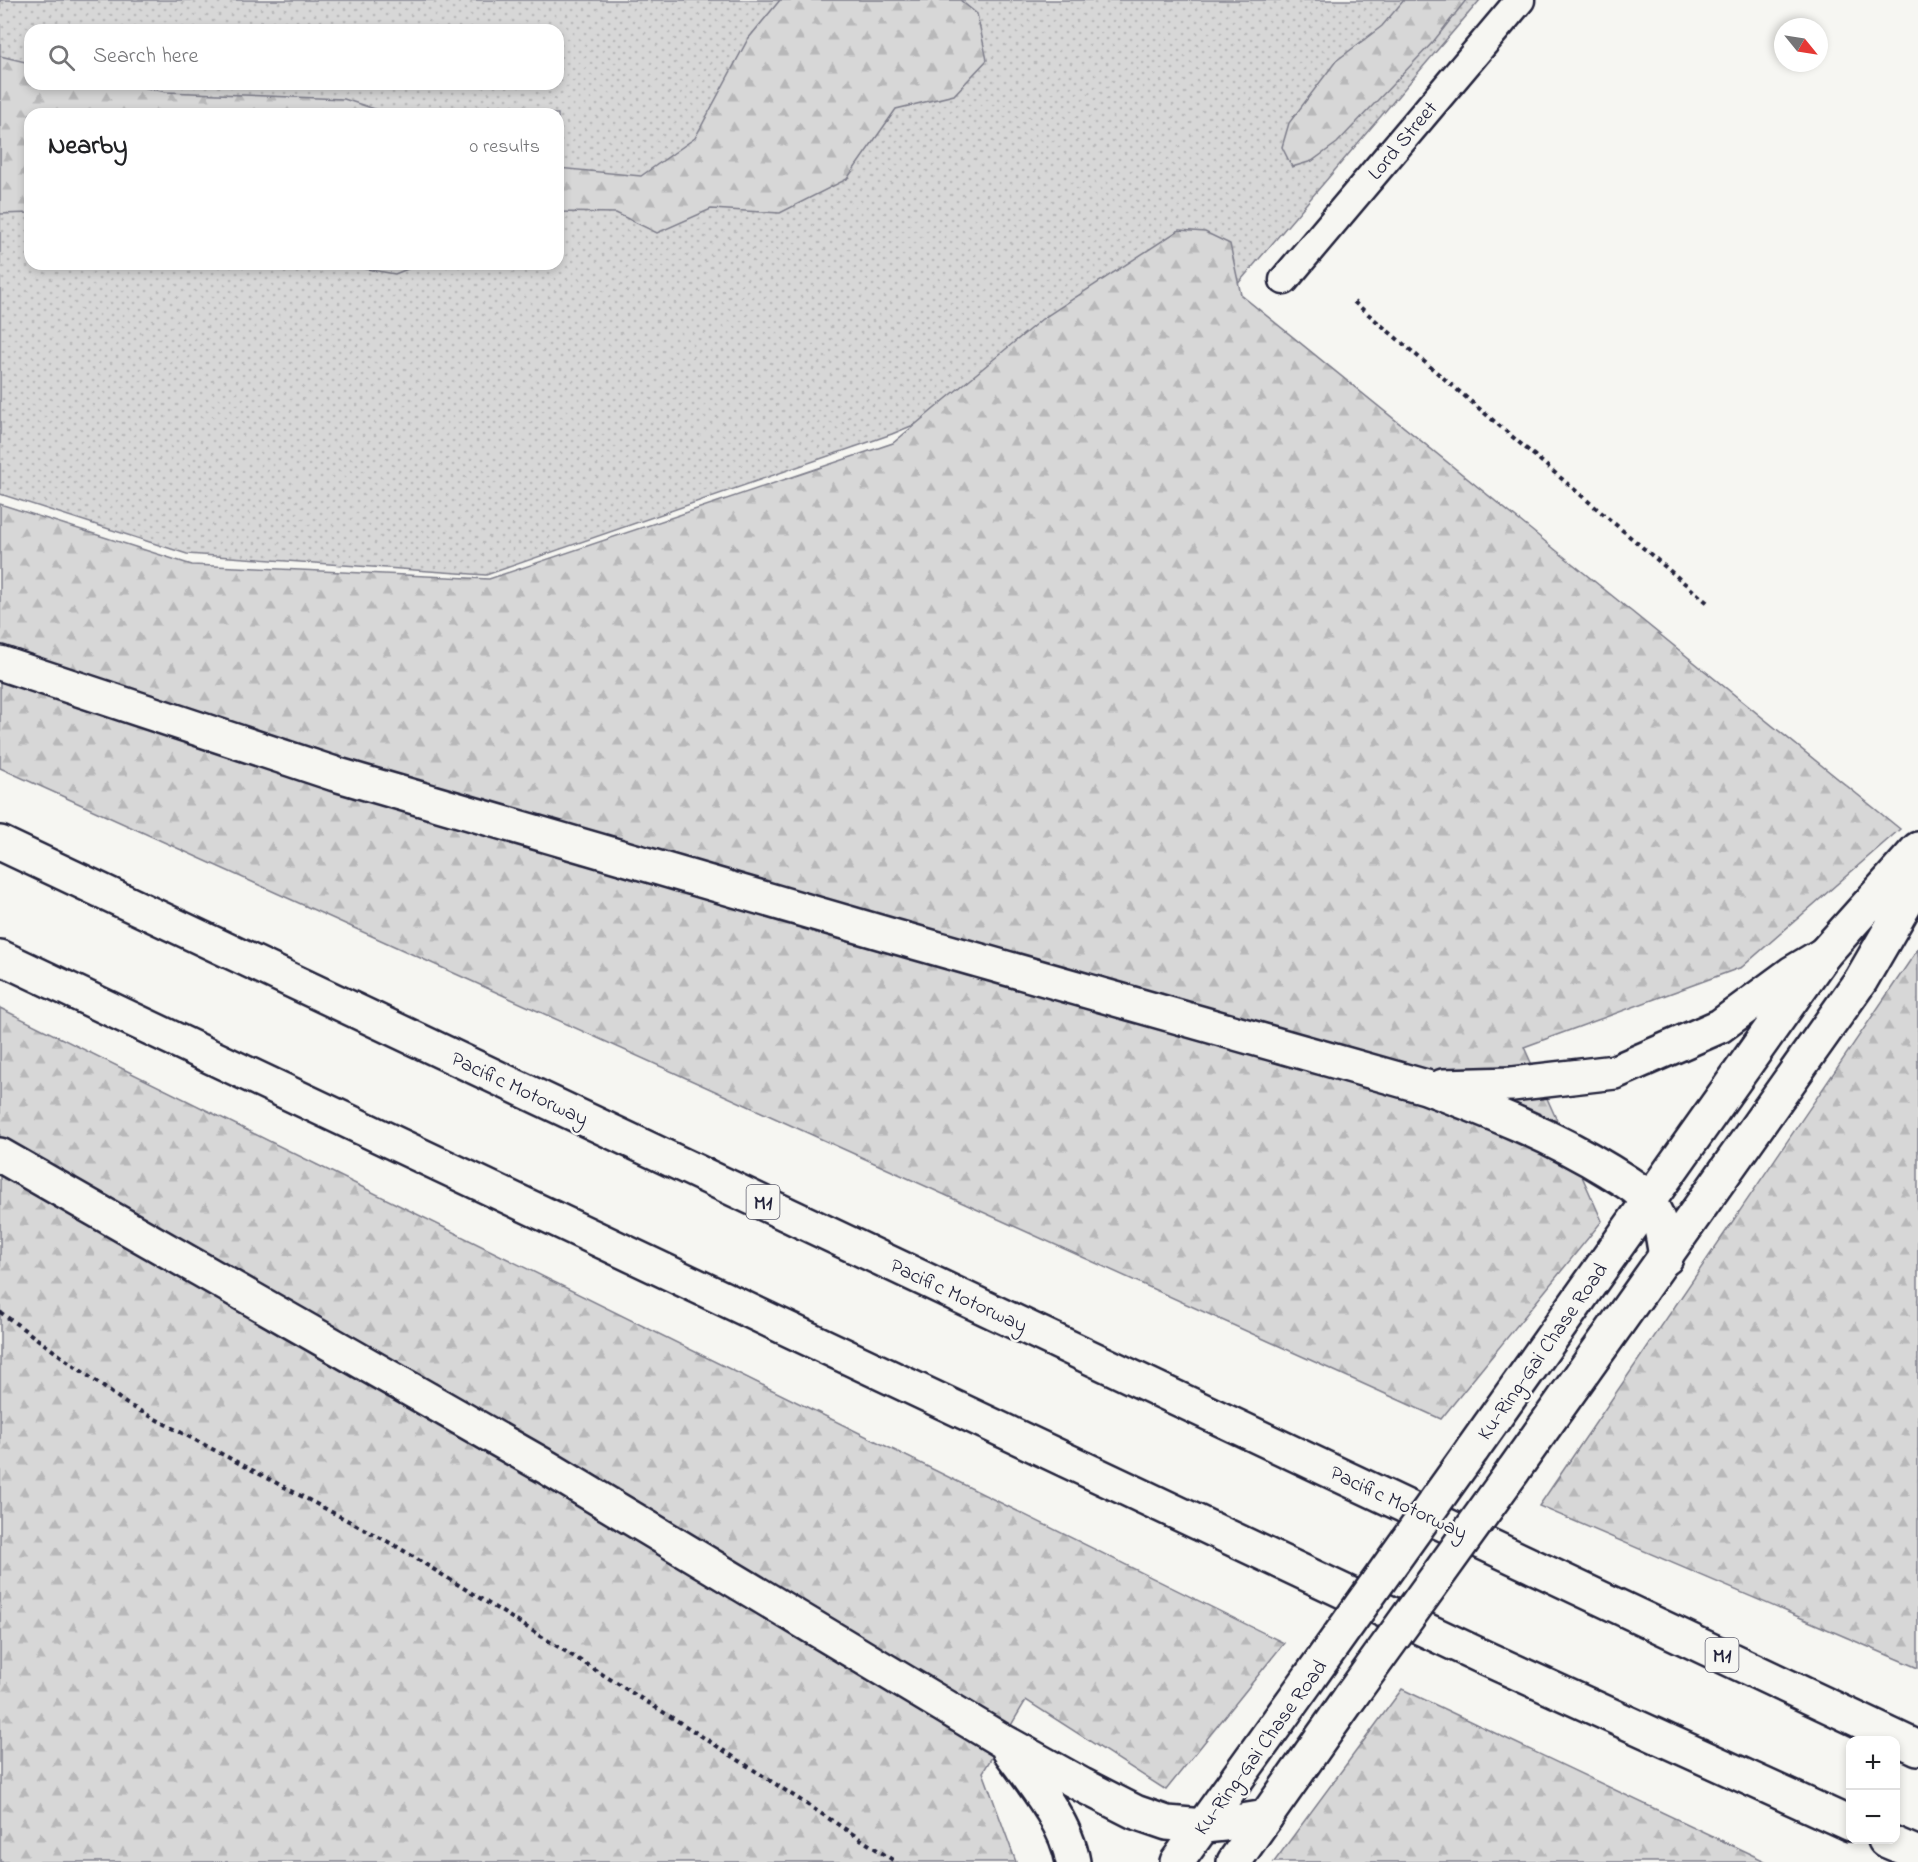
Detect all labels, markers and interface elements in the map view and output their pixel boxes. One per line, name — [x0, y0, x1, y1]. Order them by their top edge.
north arrow — [1774, 18, 1828, 72]
search box — [24, 24, 564, 90]
icon: search — [45, 41, 78, 74]
text: Search here — [93, 41, 198, 73]
street label: Lord Street — [1361, 95, 1446, 187]
text: Nearby — [48, 128, 127, 166]
text: 0 results — [469, 133, 540, 162]
street label: Pacific Motorway — [445, 1045, 593, 1137]
road number: M1 — [746, 1185, 780, 1219]
street label: Pacific Motorway — [884, 1252, 1032, 1344]
street label: Ku-Ring-Gai Chase Road — [1471, 1257, 1618, 1448]
street label: Pacific Motorway — [1324, 1459, 1472, 1551]
road number: M1 — [1706, 1638, 1738, 1672]
street label: Ku-Ring-Gai Chase Road — [1188, 1654, 1337, 1843]
map controls — [1846, 1736, 1900, 1844]
button: + — [1846, 1736, 1900, 1790]
button: − — [1846, 1790, 1900, 1844]

